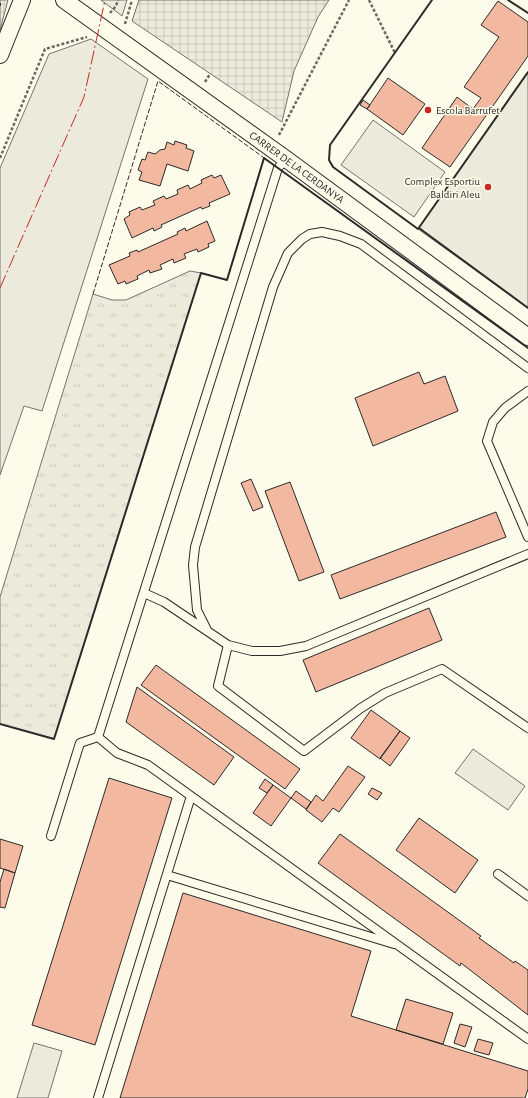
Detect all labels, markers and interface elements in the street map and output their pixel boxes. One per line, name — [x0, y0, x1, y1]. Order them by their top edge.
marker: Escola Barrufet — [423, 105, 433, 115]
place label: Escola Barrufet — [436, 105, 500, 116]
street label: CARRER DE LA CERDANYA — [247, 129, 347, 206]
place label: Complex Esportiu Baldiri Aleu — [405, 176, 480, 200]
marker: Complex Esportiu Baldiri Aleu — [483, 182, 493, 192]

